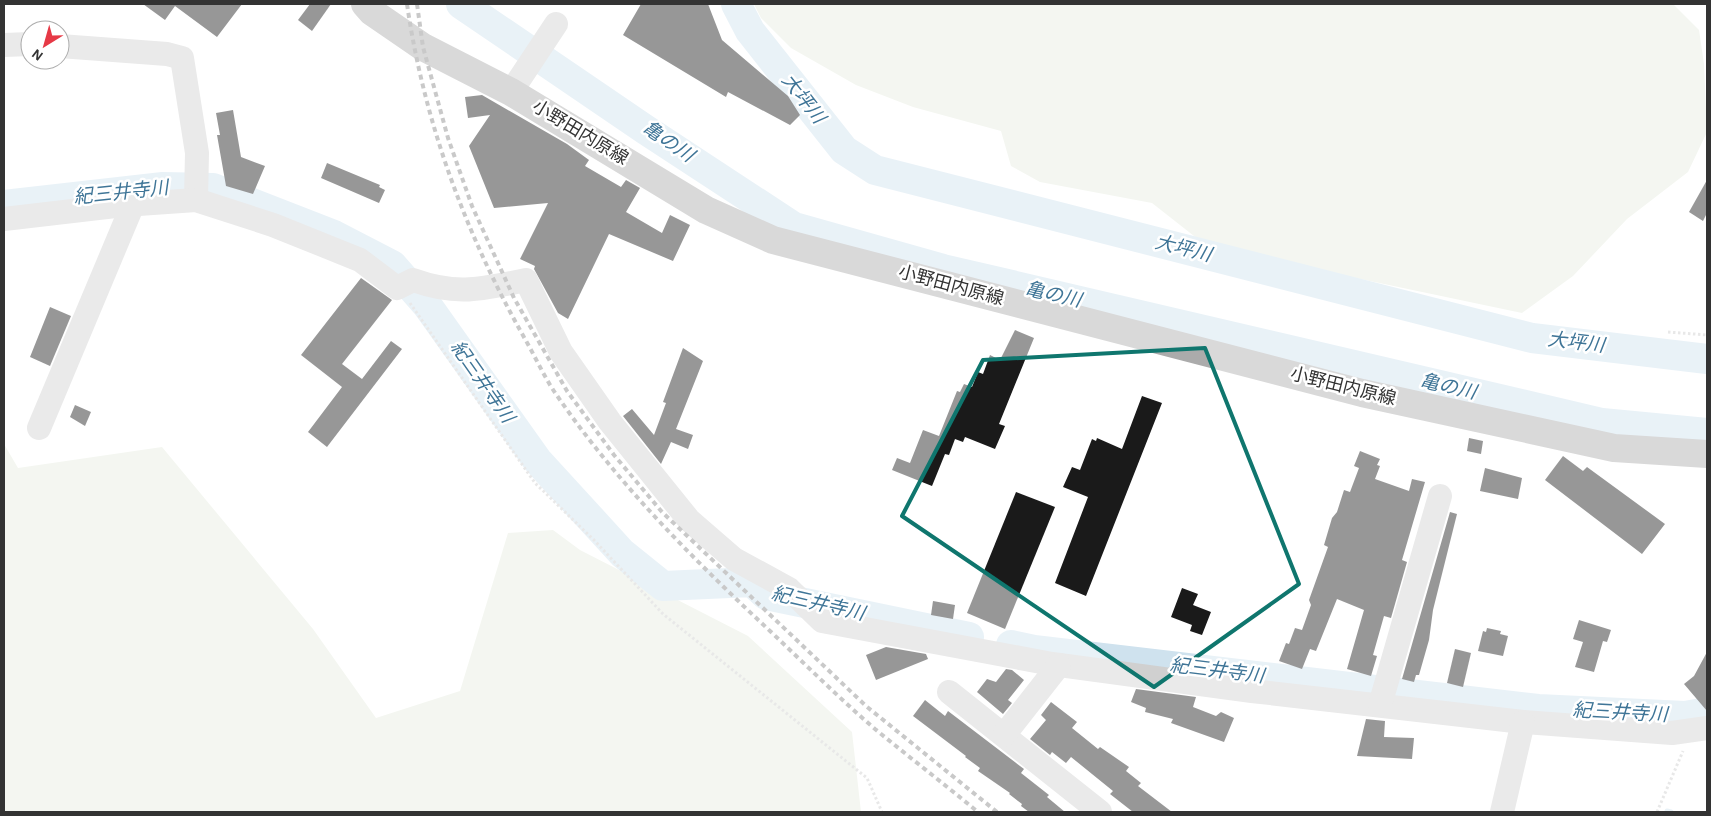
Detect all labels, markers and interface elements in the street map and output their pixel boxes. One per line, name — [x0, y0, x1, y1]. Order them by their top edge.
north arrow — [20, 20, 70, 70]
text: N — [30, 46, 46, 63]
water label: 大坪川 — [778, 70, 830, 129]
street label: 小野田内原線 — [529, 96, 632, 169]
water label: 亀の川 — [639, 117, 699, 167]
water label: 紀三井寺川 — [73, 177, 171, 207]
water label: 大坪川 — [1153, 232, 1215, 266]
street label: 小野田内原線 — [897, 261, 1006, 309]
water label: 亀の川 — [1023, 278, 1085, 311]
water label: 大坪川 — [1547, 329, 1608, 356]
water label: 紀三井寺川 — [447, 337, 519, 428]
street label: 小野田内原線 — [1288, 363, 1398, 409]
water label: 亀の川 — [1418, 370, 1480, 403]
water label: 紀三井寺川 — [770, 583, 869, 624]
water label: 紀三井寺川 — [1169, 655, 1267, 686]
water label: 紀三井寺川 — [1572, 700, 1670, 725]

